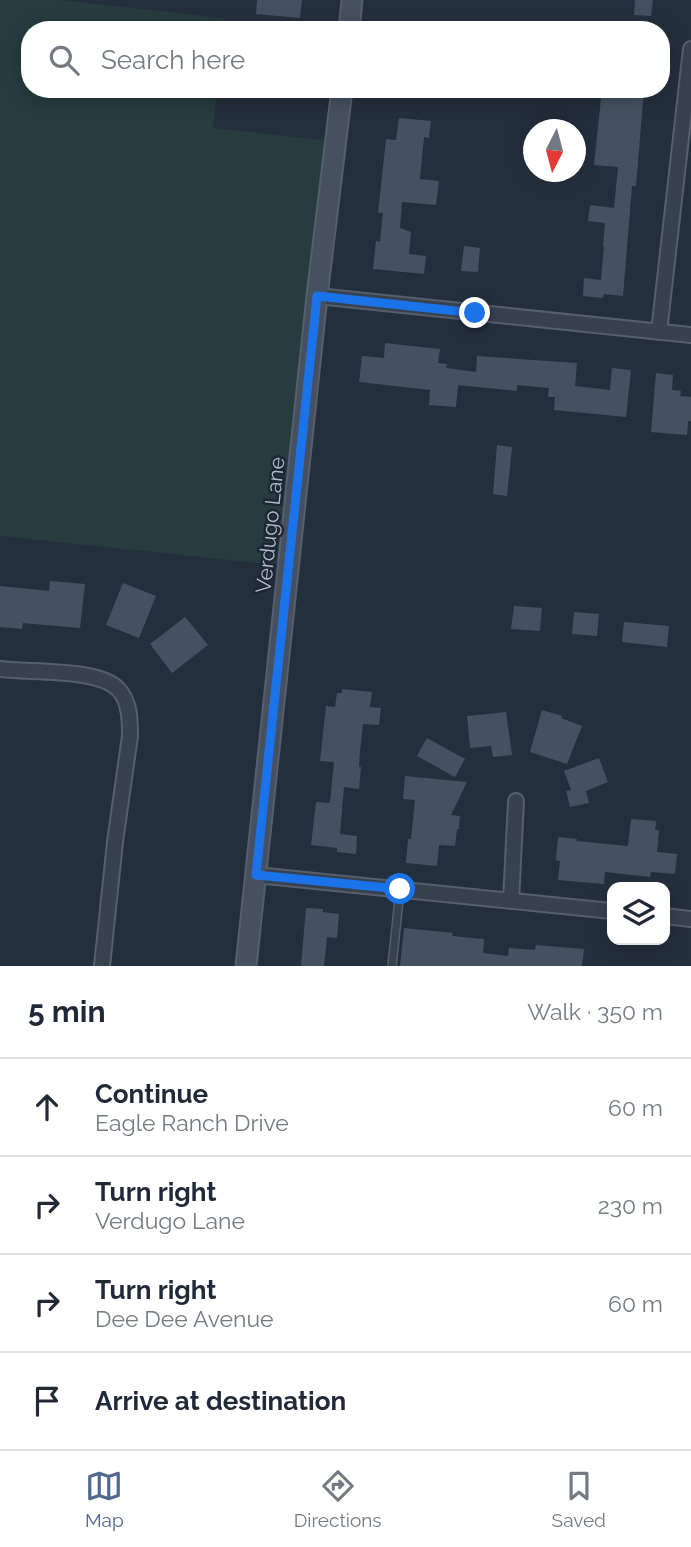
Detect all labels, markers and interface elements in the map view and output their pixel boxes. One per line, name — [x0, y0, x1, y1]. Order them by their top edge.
search box — [21, 21, 670, 98]
icon: search — [45, 41, 83, 79]
text: Search here — [101, 45, 245, 75]
north arrow — [523, 119, 586, 182]
route end — [459, 297, 490, 328]
street label: Verdugo Lane — [250, 456, 290, 594]
route start — [384, 873, 415, 904]
map controls — [607, 882, 670, 945]
button: layers — [607, 882, 670, 945]
text: 5 min — [28, 994, 106, 1029]
text: Walk · 350 m — [527, 998, 663, 1025]
text: Continue — [95, 1079, 208, 1109]
icon: ahead — [28, 1088, 66, 1126]
text: 60 m — [608, 1094, 663, 1121]
text: Eagle Ranch Drive — [95, 1109, 289, 1136]
text: Turn right — [95, 1177, 216, 1207]
icon: right — [28, 1186, 66, 1224]
text: 230 m — [598, 1192, 663, 1219]
text: Verdugo Lane — [95, 1207, 245, 1234]
text: Turn right — [95, 1275, 216, 1305]
icon: right — [28, 1284, 66, 1322]
text: 60 m — [608, 1290, 663, 1317]
text: Dee Dee Avenue — [95, 1305, 274, 1332]
icon: arrive — [28, 1382, 66, 1420]
text: Arrive at destination — [95, 1386, 346, 1416]
tab: Map — [85, 1467, 124, 1531]
tab: Directions — [294, 1467, 382, 1531]
tab: Saved — [552, 1467, 606, 1531]

